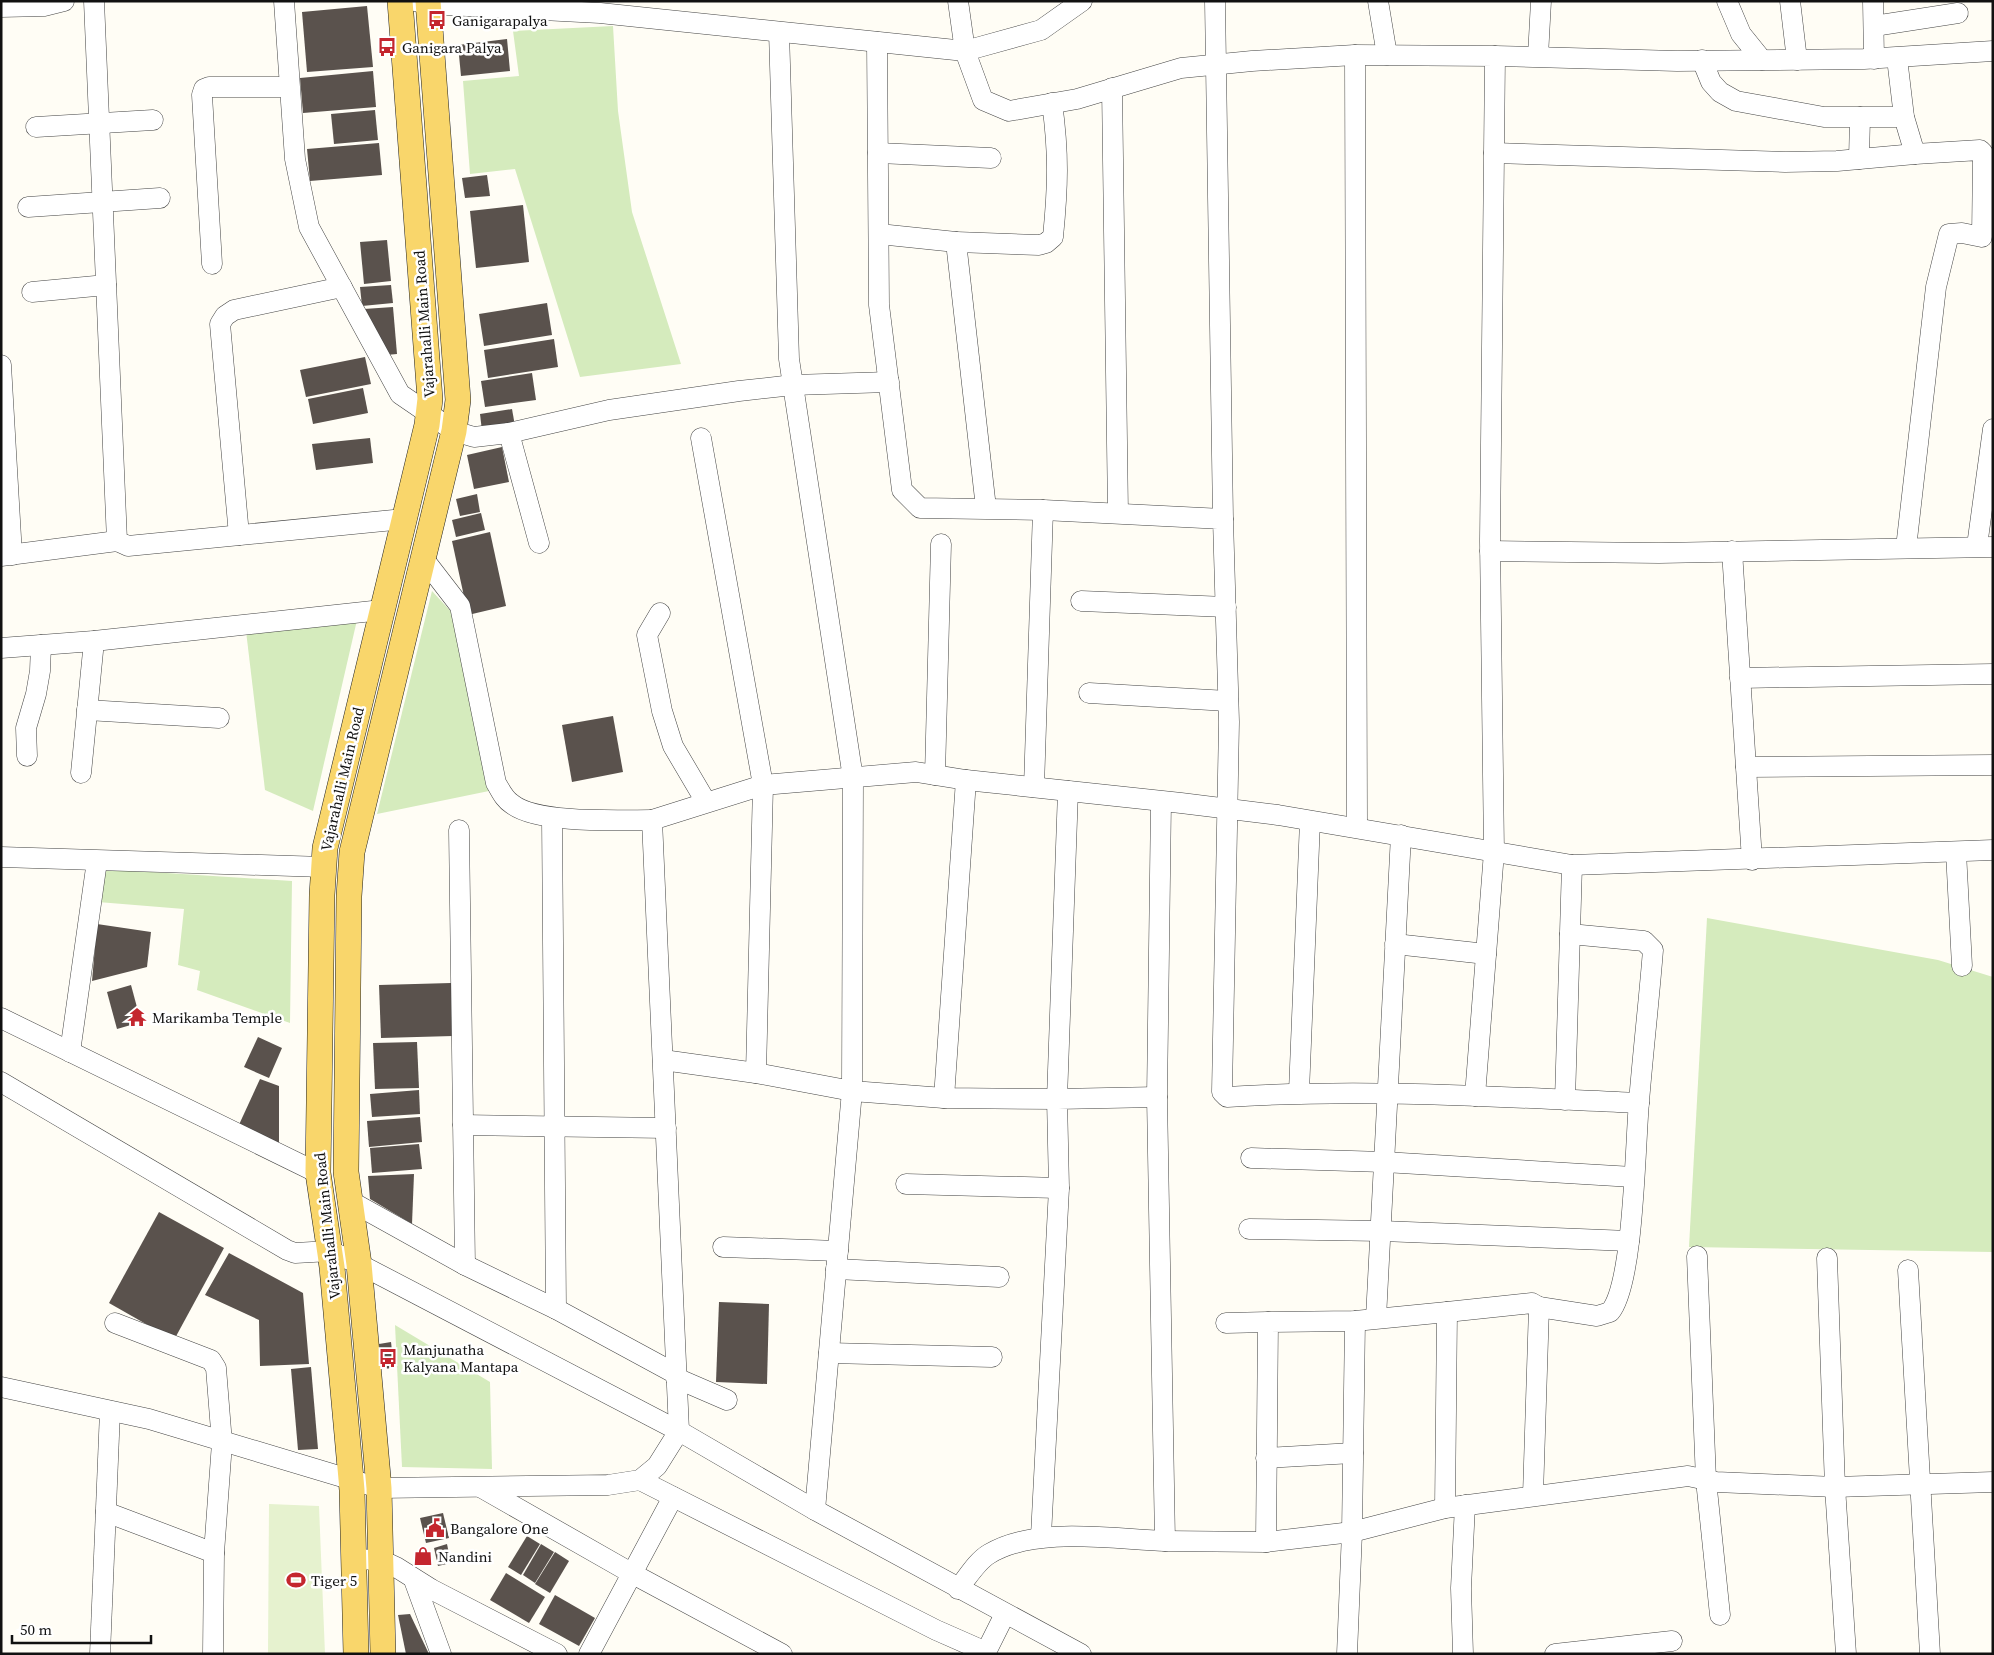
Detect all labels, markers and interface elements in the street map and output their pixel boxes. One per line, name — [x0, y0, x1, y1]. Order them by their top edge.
bus stop icon: Ganigarapalya — [426, 9, 448, 31]
place label: Ganigarapalya — [452, 10, 548, 31]
bus stop icon: Ganigara Palya — [376, 36, 398, 58]
place label: Ganigara Palya — [402, 37, 502, 58]
street label: Vajarahalli Main Road — [408, 249, 440, 398]
street label: Vajarahalli Main Road — [315, 704, 369, 853]
temple icon: Marikamba Temple — [126, 1006, 148, 1028]
place label: Marikamba Temple — [152, 1007, 282, 1028]
street label: Vajarahalli Main Road — [309, 1151, 345, 1300]
place label: Manjunatha Kalyana Mantapa — [403, 1339, 519, 1377]
bus stop icon: Manjunatha Kalyana Mantapa — [377, 1347, 399, 1369]
public building icon: Bangalore One — [424, 1517, 446, 1539]
place label: Bangalore One — [450, 1518, 549, 1539]
shop icon: Nandini — [412, 1545, 434, 1567]
place label: Nandini — [438, 1546, 492, 1567]
sports icon: Tiger 5 — [285, 1569, 307, 1591]
place label: Tiger 5 — [311, 1570, 357, 1591]
scale bar — [12, 1612, 151, 1644]
text: 50 m — [20, 1619, 52, 1640]

